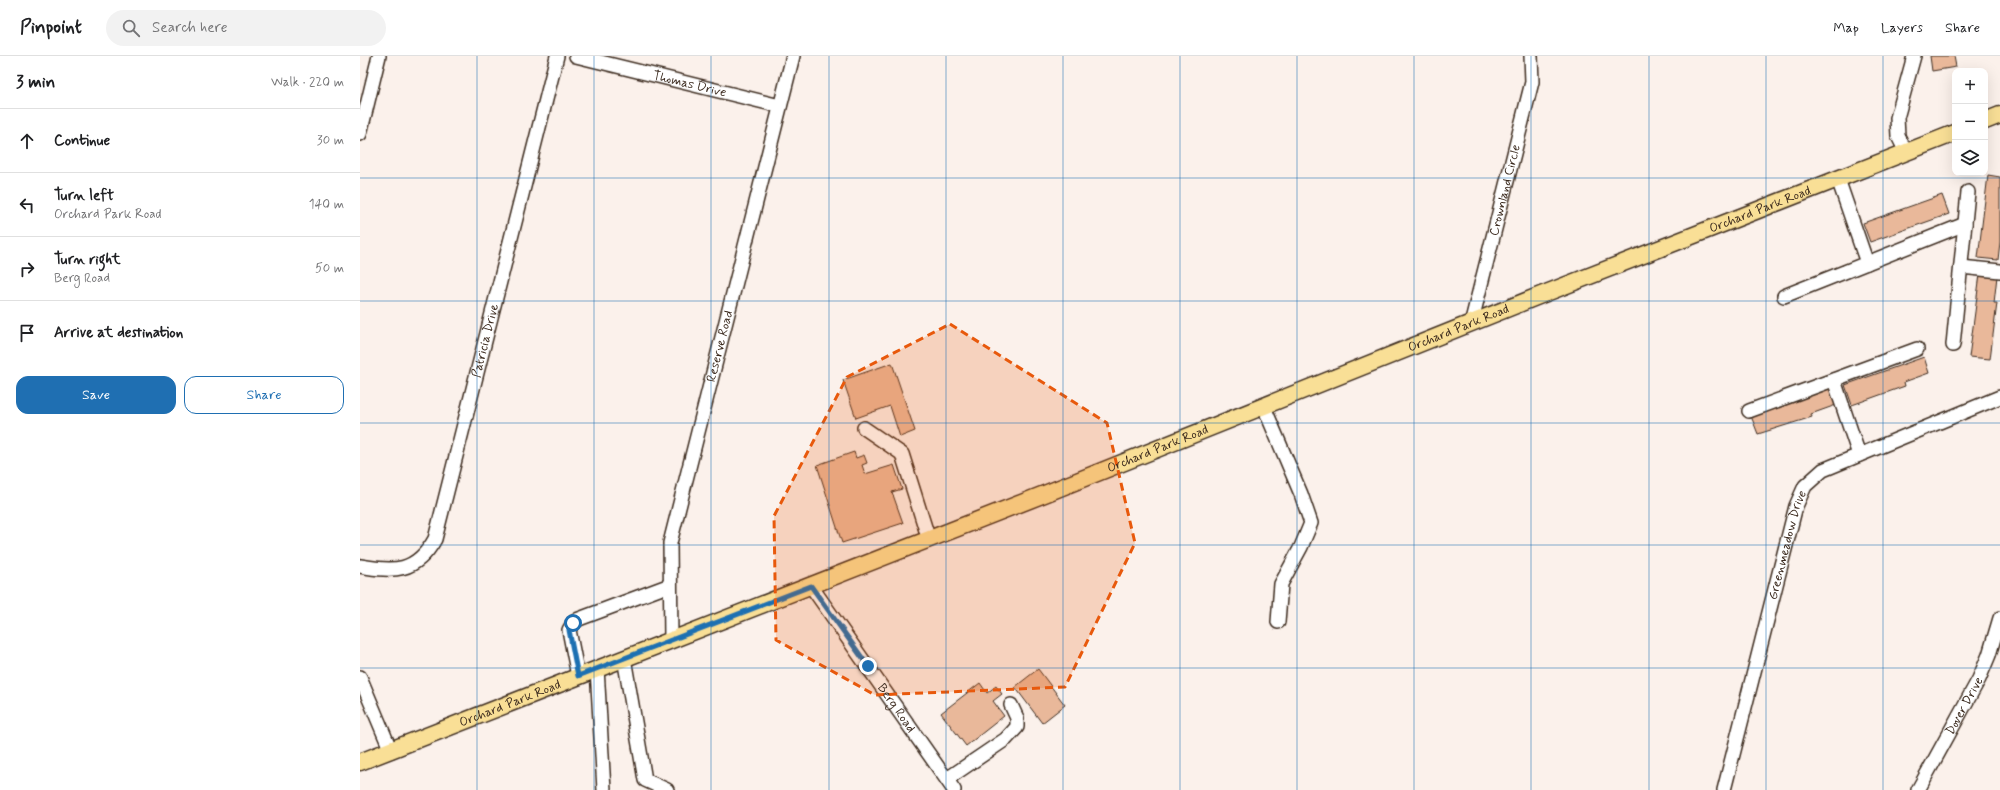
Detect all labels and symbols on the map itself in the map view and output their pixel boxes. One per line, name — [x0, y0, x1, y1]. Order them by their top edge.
street label: Thomas Drive — [651, 67, 728, 101]
street label: Crownland Circle — [1485, 143, 1524, 238]
street label: Orchard Park Road — [1707, 182, 1813, 237]
street label: Orchard Park Road — [1405, 300, 1512, 356]
street label: Patricia Drive — [468, 302, 503, 379]
street label: Reserve Road — [703, 309, 737, 384]
street label: Orchard Park Road — [1105, 421, 1211, 477]
street label: Greenmeadow Drive — [1764, 487, 1811, 602]
route start — [564, 614, 582, 632]
route end — [859, 657, 877, 675]
street label: Dover Drive — [1941, 674, 1987, 738]
street label: Orchard Park Road — [457, 676, 563, 731]
street label: Berg Road — [873, 680, 920, 736]

